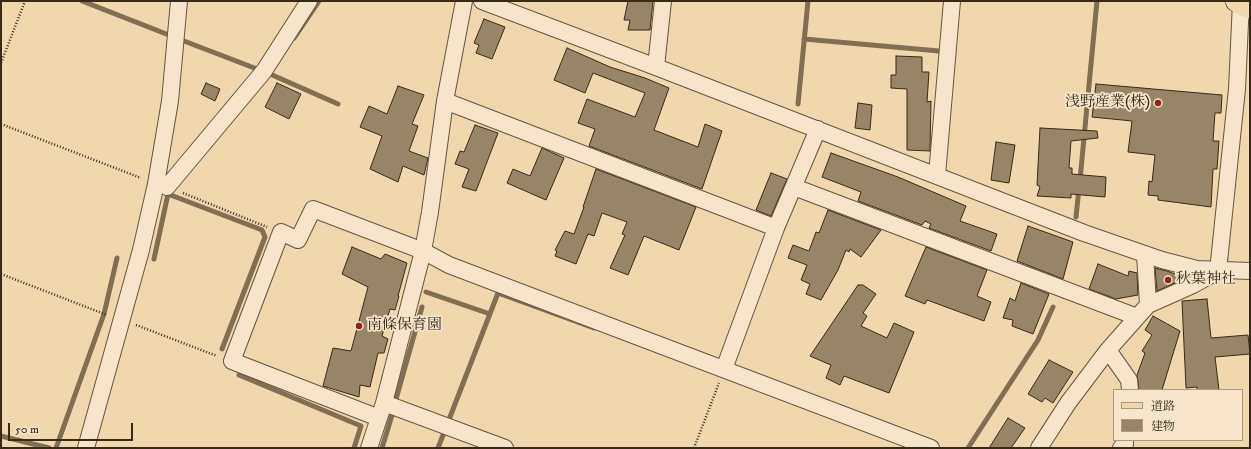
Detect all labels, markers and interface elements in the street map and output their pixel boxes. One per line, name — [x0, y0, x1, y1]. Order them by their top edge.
place label: 浅野産業(株) — [1065, 94, 1150, 112]
marker: 浅野産業(株) — [1153, 98, 1163, 108]
place label: 秋葉神社 — [1176, 271, 1236, 289]
marker: 秋葉神社 — [1163, 275, 1173, 285]
place label: 南條保育園 — [367, 317, 442, 335]
marker: 南條保育園 — [354, 321, 364, 331]
legend — [1113, 389, 1243, 441]
text: 道路 — [1151, 399, 1175, 414]
scale bar — [10, 415, 135, 441]
text: 建物 — [1151, 419, 1175, 434]
text: 50 m — [15, 422, 39, 437]

